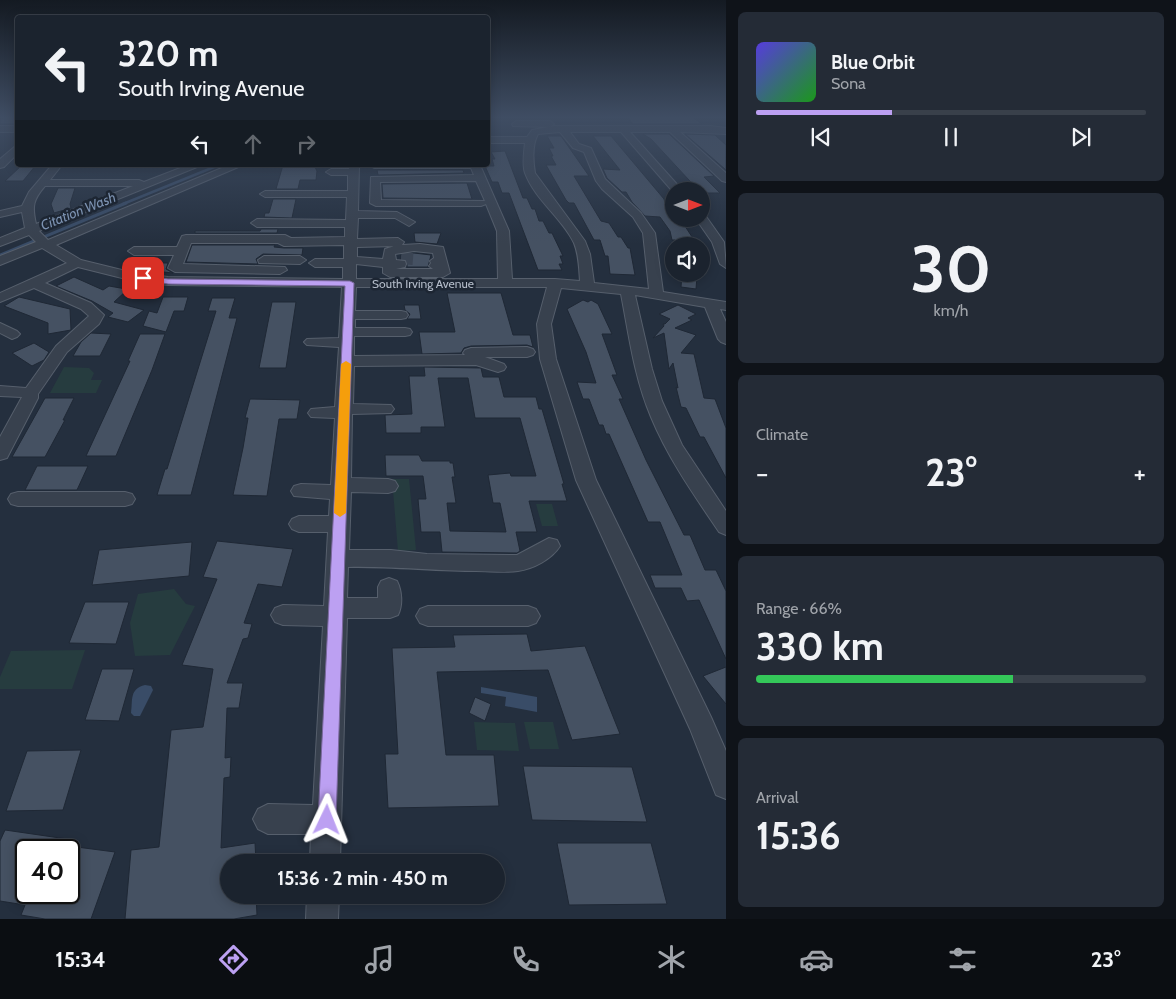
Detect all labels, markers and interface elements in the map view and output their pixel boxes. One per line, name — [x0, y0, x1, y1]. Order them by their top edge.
text: 320 m — [118, 32, 218, 75]
icon: left — [35, 35, 100, 100]
text: Blue Orbit — [831, 51, 915, 74]
text: Sona — [831, 74, 866, 93]
text: South Irving Avenue — [118, 75, 305, 102]
icon: previous — [807, 123, 835, 151]
icon: pause — [937, 123, 965, 151]
icon: next — [1067, 123, 1095, 151]
icon: left — [186, 130, 214, 158]
icon: ahead — [239, 130, 267, 158]
icon: right — [292, 130, 320, 158]
north arrow — [665, 182, 710, 228]
map controls — [665, 182, 710, 282]
water label: Citation Wash — [38, 188, 118, 234]
text: 30 — [911, 229, 991, 308]
button: sound — [665, 237, 710, 282]
pin — [122, 257, 164, 299]
icon: arrive — [129, 264, 157, 292]
street label: South Irving Avenue — [372, 276, 474, 291]
text: km/h — [933, 301, 969, 320]
text: Climate — [756, 425, 808, 444]
text: 23° — [925, 449, 977, 496]
text: − — [756, 456, 768, 490]
text: + — [1134, 456, 1146, 490]
text: Range · 66% — [756, 599, 842, 618]
text: 330 km — [756, 623, 884, 670]
text: Arrival — [756, 788, 799, 807]
position arrow — [300, 793, 352, 845]
text: 15:36 — [756, 812, 841, 859]
speed limit sign: 40 — [15, 839, 80, 904]
text: 15:36 · 2 min · 450 m — [277, 867, 448, 890]
icon: directions — [216, 942, 251, 977]
icon: music — [362, 942, 397, 977]
icon: phone — [508, 942, 543, 977]
icon: climate — [654, 942, 689, 977]
icon: car — [799, 942, 834, 977]
icon: filters — [945, 942, 980, 977]
text: 15:34 — [55, 946, 106, 973]
text: 23° — [1091, 946, 1121, 973]

